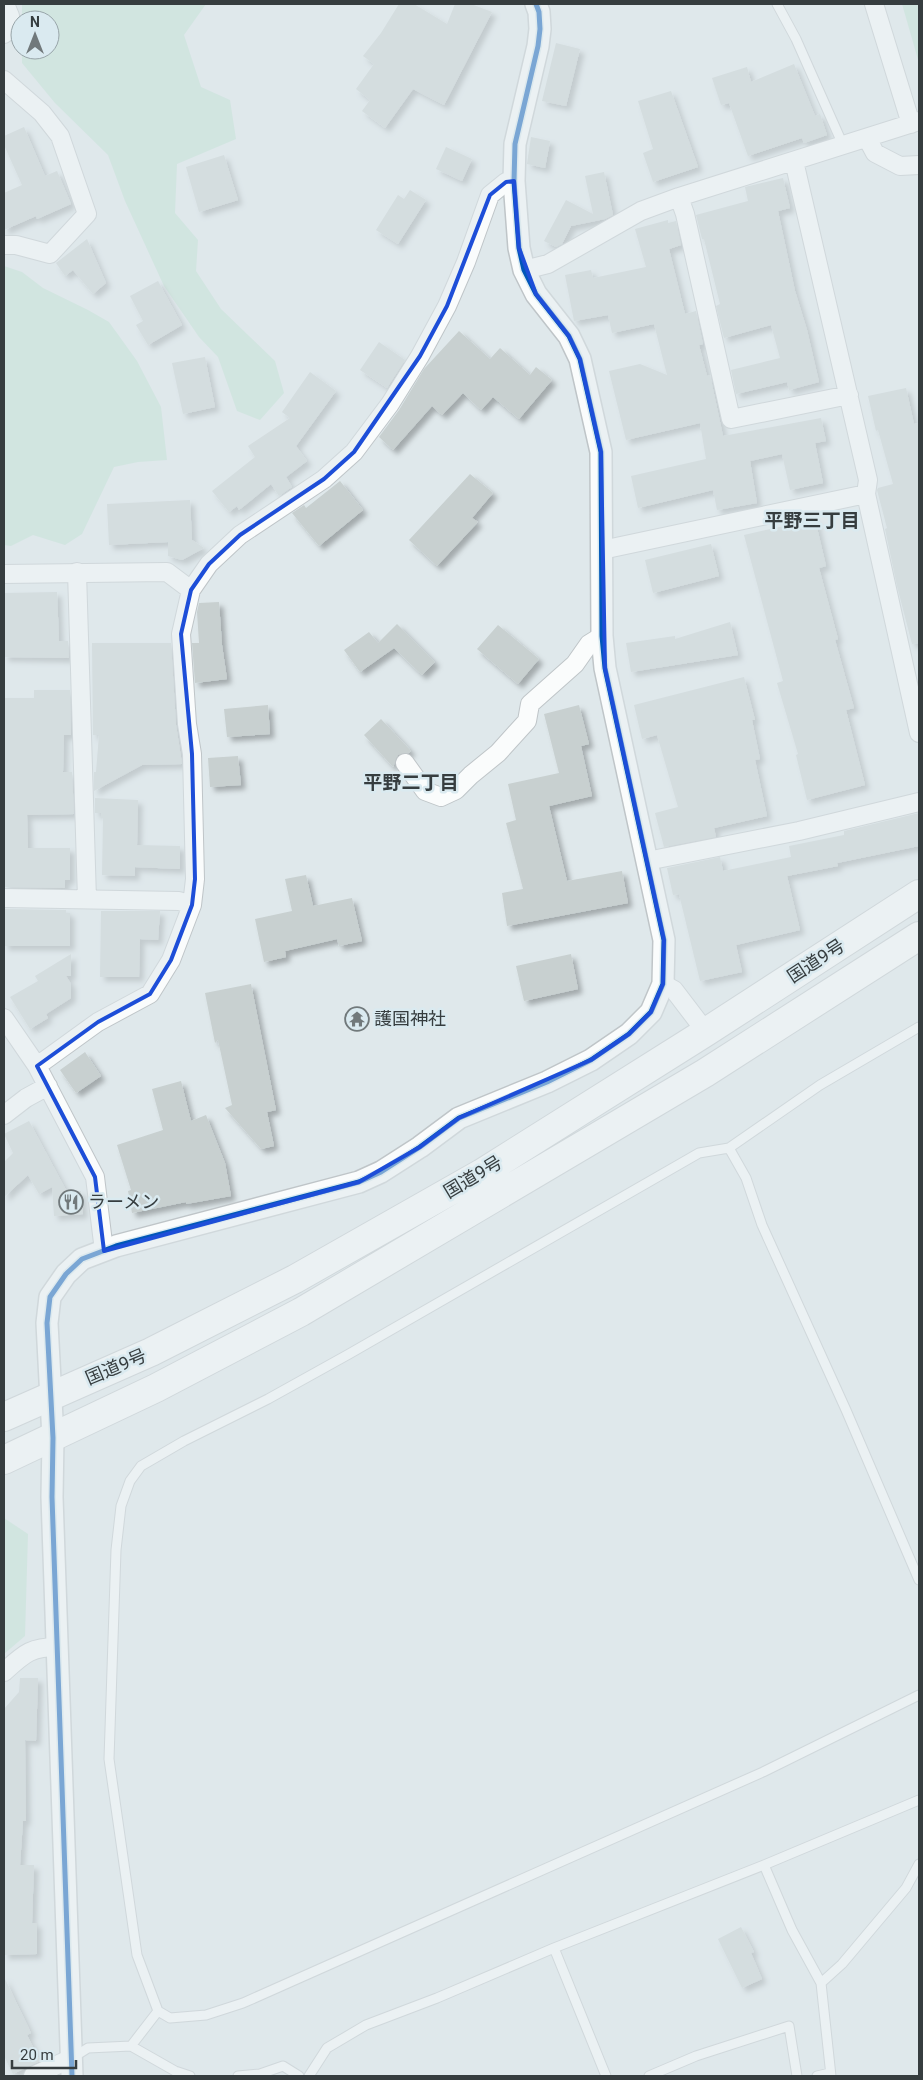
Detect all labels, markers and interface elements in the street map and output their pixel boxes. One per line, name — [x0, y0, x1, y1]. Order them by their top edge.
north arrow — [10, 10, 60, 60]
text: N — [30, 14, 40, 30]
district label: 平野三丁目 — [764, 509, 860, 532]
district label: 平野二丁目 — [363, 771, 459, 794]
street label: 国道9号 — [783, 934, 848, 987]
temple icon: 護国神社 — [344, 1006, 370, 1032]
place label: 護国神社 — [374, 1008, 446, 1029]
street label: 国道9号 — [440, 1151, 506, 1202]
restaurant icon: ラーメン — [58, 1189, 84, 1215]
place label: ラーメン — [88, 1191, 159, 1212]
street label: 国道9号 — [82, 1344, 149, 1389]
scale bar — [12, 2038, 76, 2070]
text: 20 m — [20, 2046, 54, 2064]

